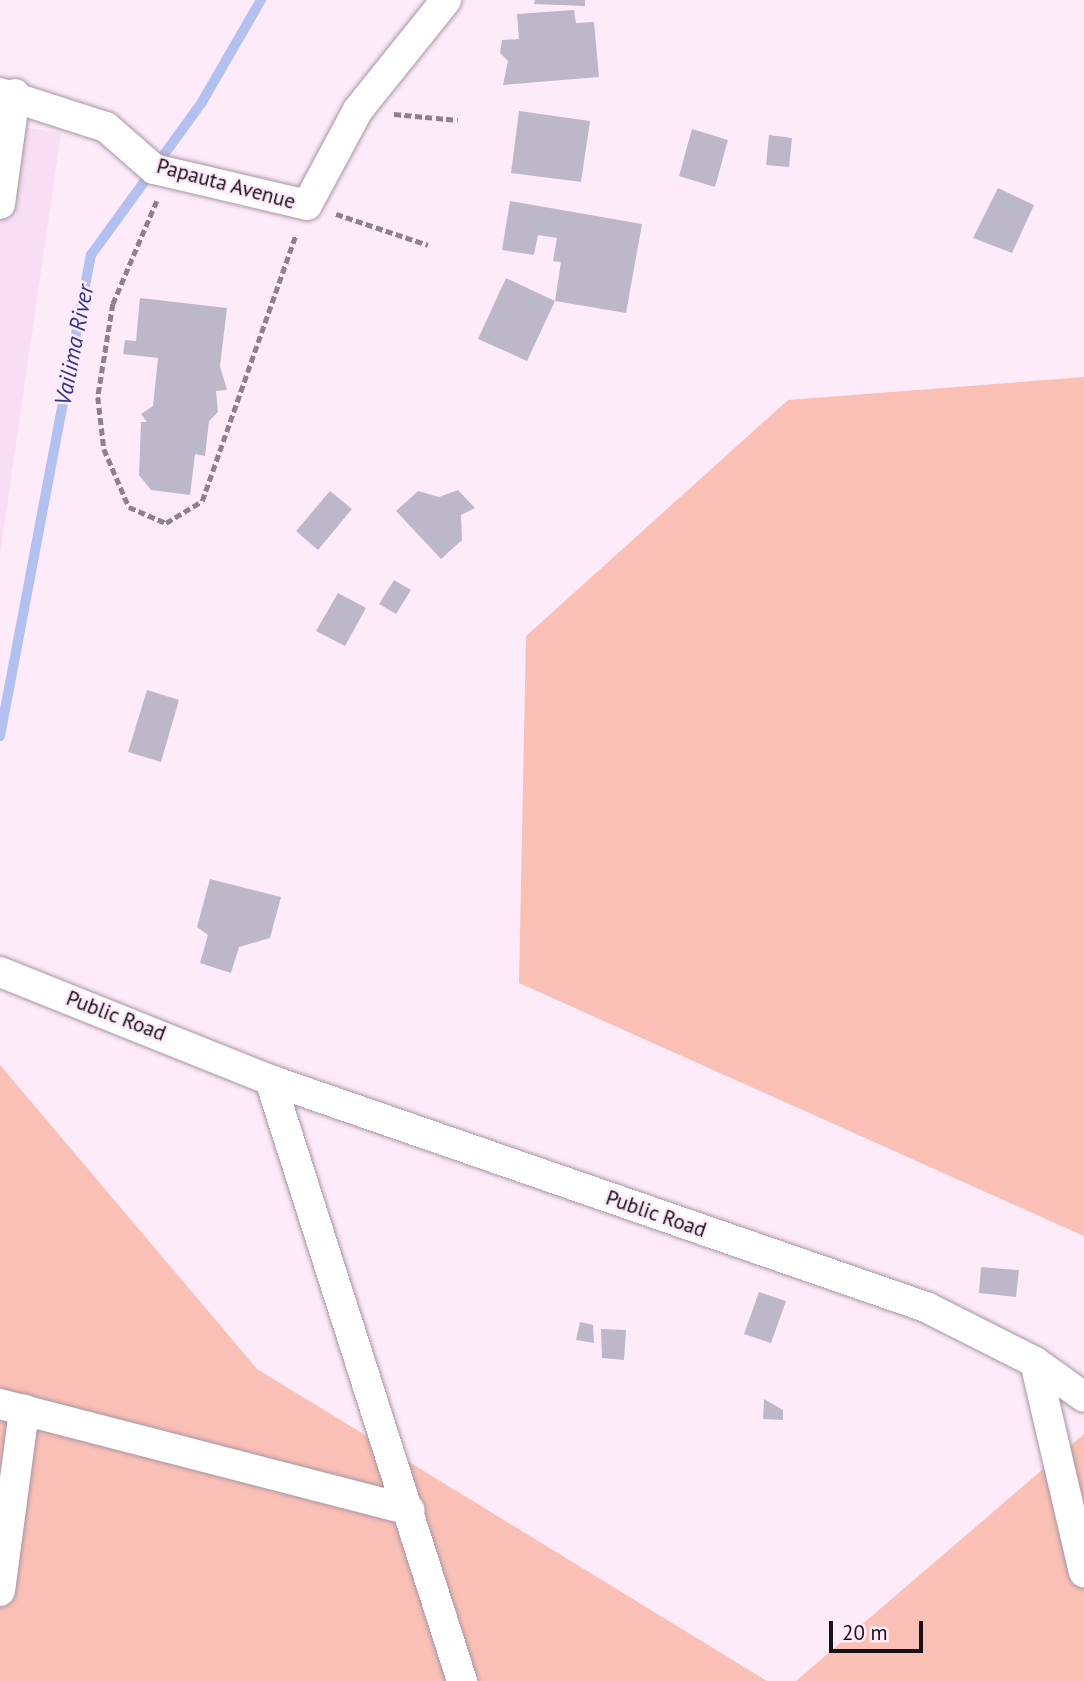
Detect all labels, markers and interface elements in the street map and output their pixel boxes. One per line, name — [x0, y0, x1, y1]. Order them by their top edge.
street label: Papauta Avenue — [154, 153, 298, 215]
water label: Vailima River — [49, 282, 99, 408]
street label: Public Road — [62, 985, 170, 1047]
street label: Public Road — [602, 1185, 710, 1243]
scale bar — [832, 1608, 926, 1652]
text: 20 m — [842, 1619, 888, 1646]

